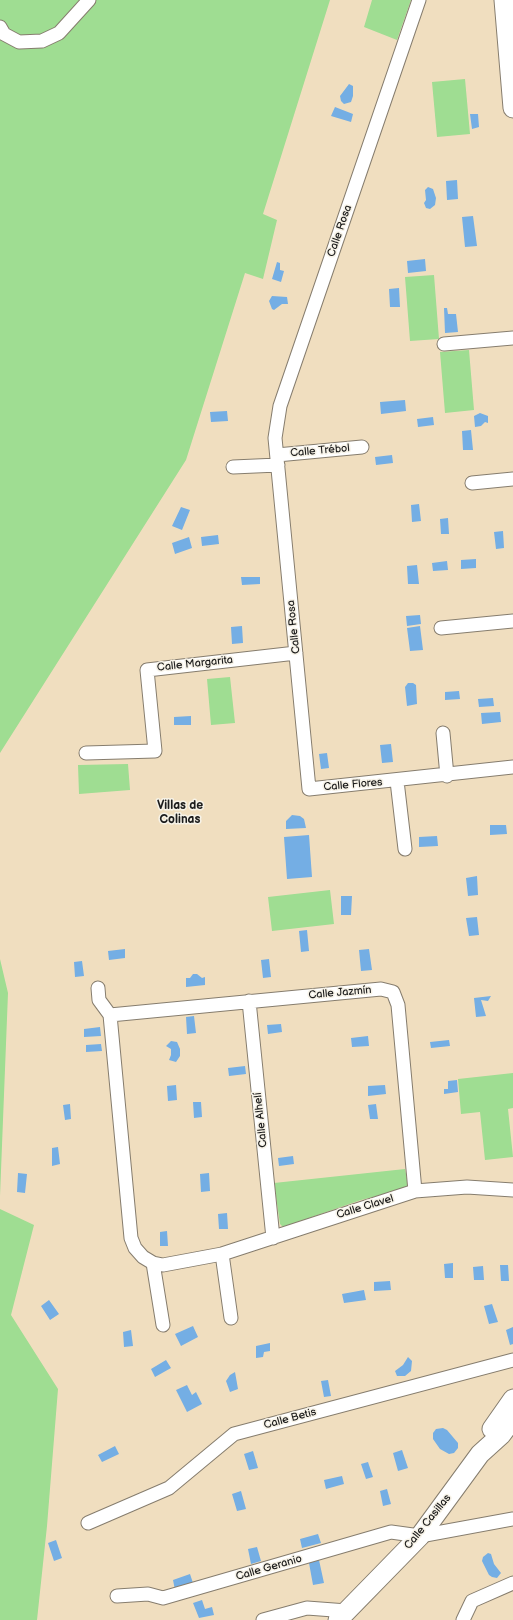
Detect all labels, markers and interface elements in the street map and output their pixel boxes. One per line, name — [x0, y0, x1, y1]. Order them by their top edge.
street label: Calle Rosa — [325, 203, 355, 259]
street label: Calle Trébol — [290, 442, 350, 460]
street label: Calle Rosa — [285, 599, 303, 655]
street label: Calle Margarita — [156, 653, 234, 675]
street label: Calle Flores — [323, 776, 383, 794]
district label: Villas de Colinas — [157, 799, 203, 827]
street label: Calle Jazmín — [308, 984, 372, 1002]
street label: Calle Alhelí — [252, 1092, 270, 1148]
street label: Calle Clavel — [335, 1192, 395, 1222]
street label: Calle Betis — [262, 1406, 318, 1432]
street label: Calle Casillas — [402, 1492, 454, 1552]
street label: Calle Geranio — [234, 1552, 304, 1584]

